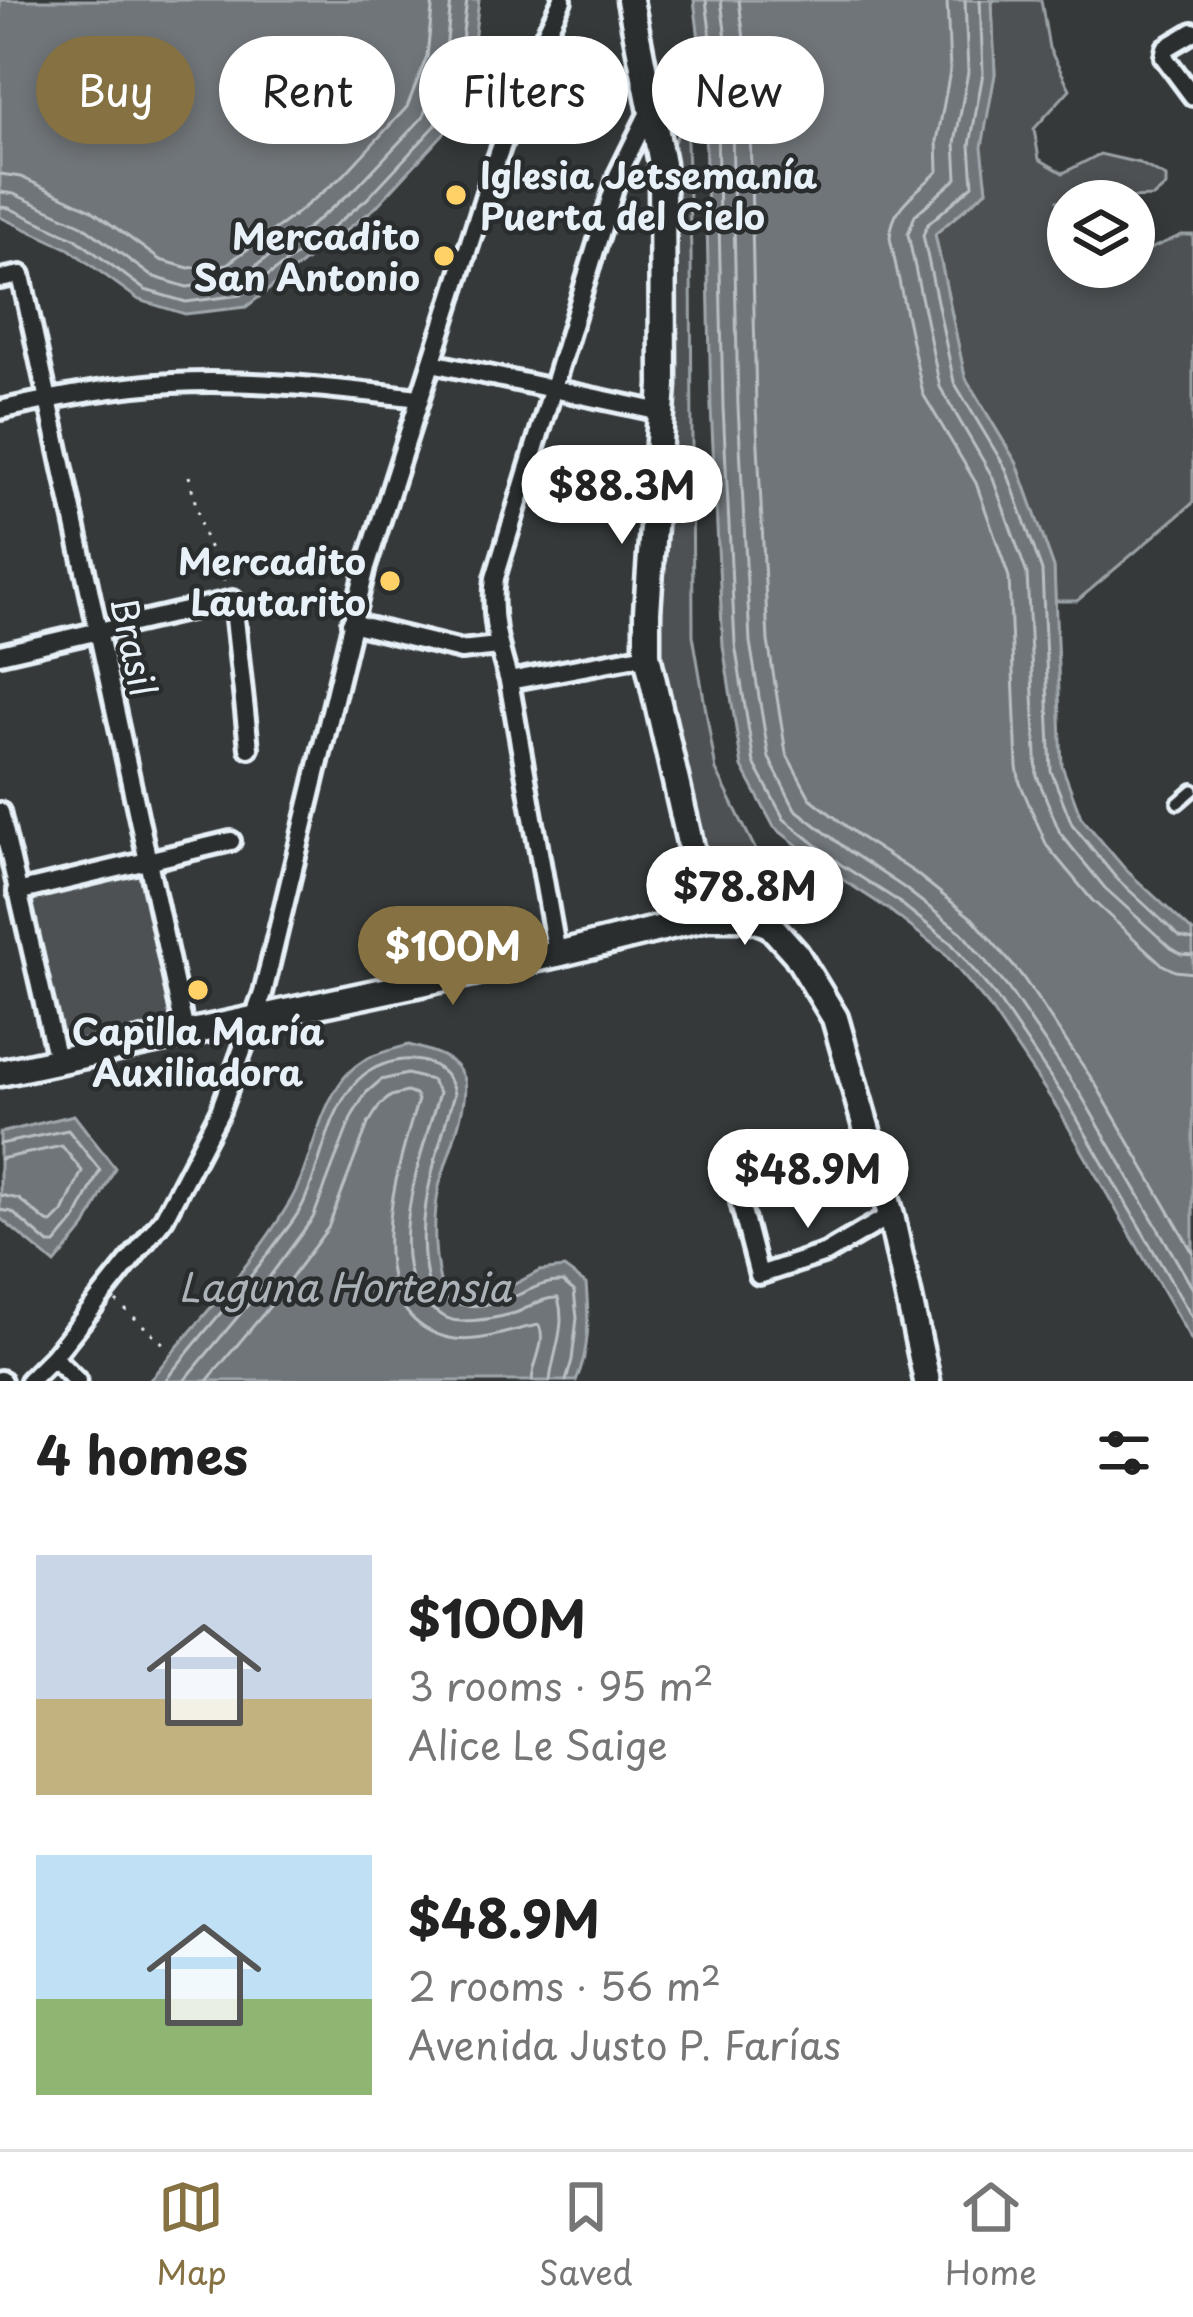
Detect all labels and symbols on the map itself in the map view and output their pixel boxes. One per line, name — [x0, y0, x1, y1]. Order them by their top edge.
place label: Iglesia Jetsemanía Puerta del Cielo — [480, 147, 818, 242]
marker: Iglesia Jetsemanía Puerta del Cielo — [443, 182, 469, 208]
place label: Mercadito San Antonio — [194, 208, 420, 303]
marker: Mercadito San Antonio — [431, 243, 457, 269]
pin: $88.3M — [524, 445, 720, 547]
place label: Mercadito Lautarito — [178, 533, 366, 628]
marker: Mercadito Lautarito — [377, 568, 403, 594]
street label: Brasil — [98, 591, 172, 701]
pin: $78.8M — [647, 846, 843, 948]
pin: $100M — [369, 906, 537, 1008]
marker: Capilla María Auxiliadora — [185, 977, 211, 1003]
place label: Capilla María Auxiliadora — [72, 1003, 324, 1098]
pin: $48.9M — [710, 1129, 906, 1231]
water label: Laguna Hortensia — [178, 1256, 513, 1315]

